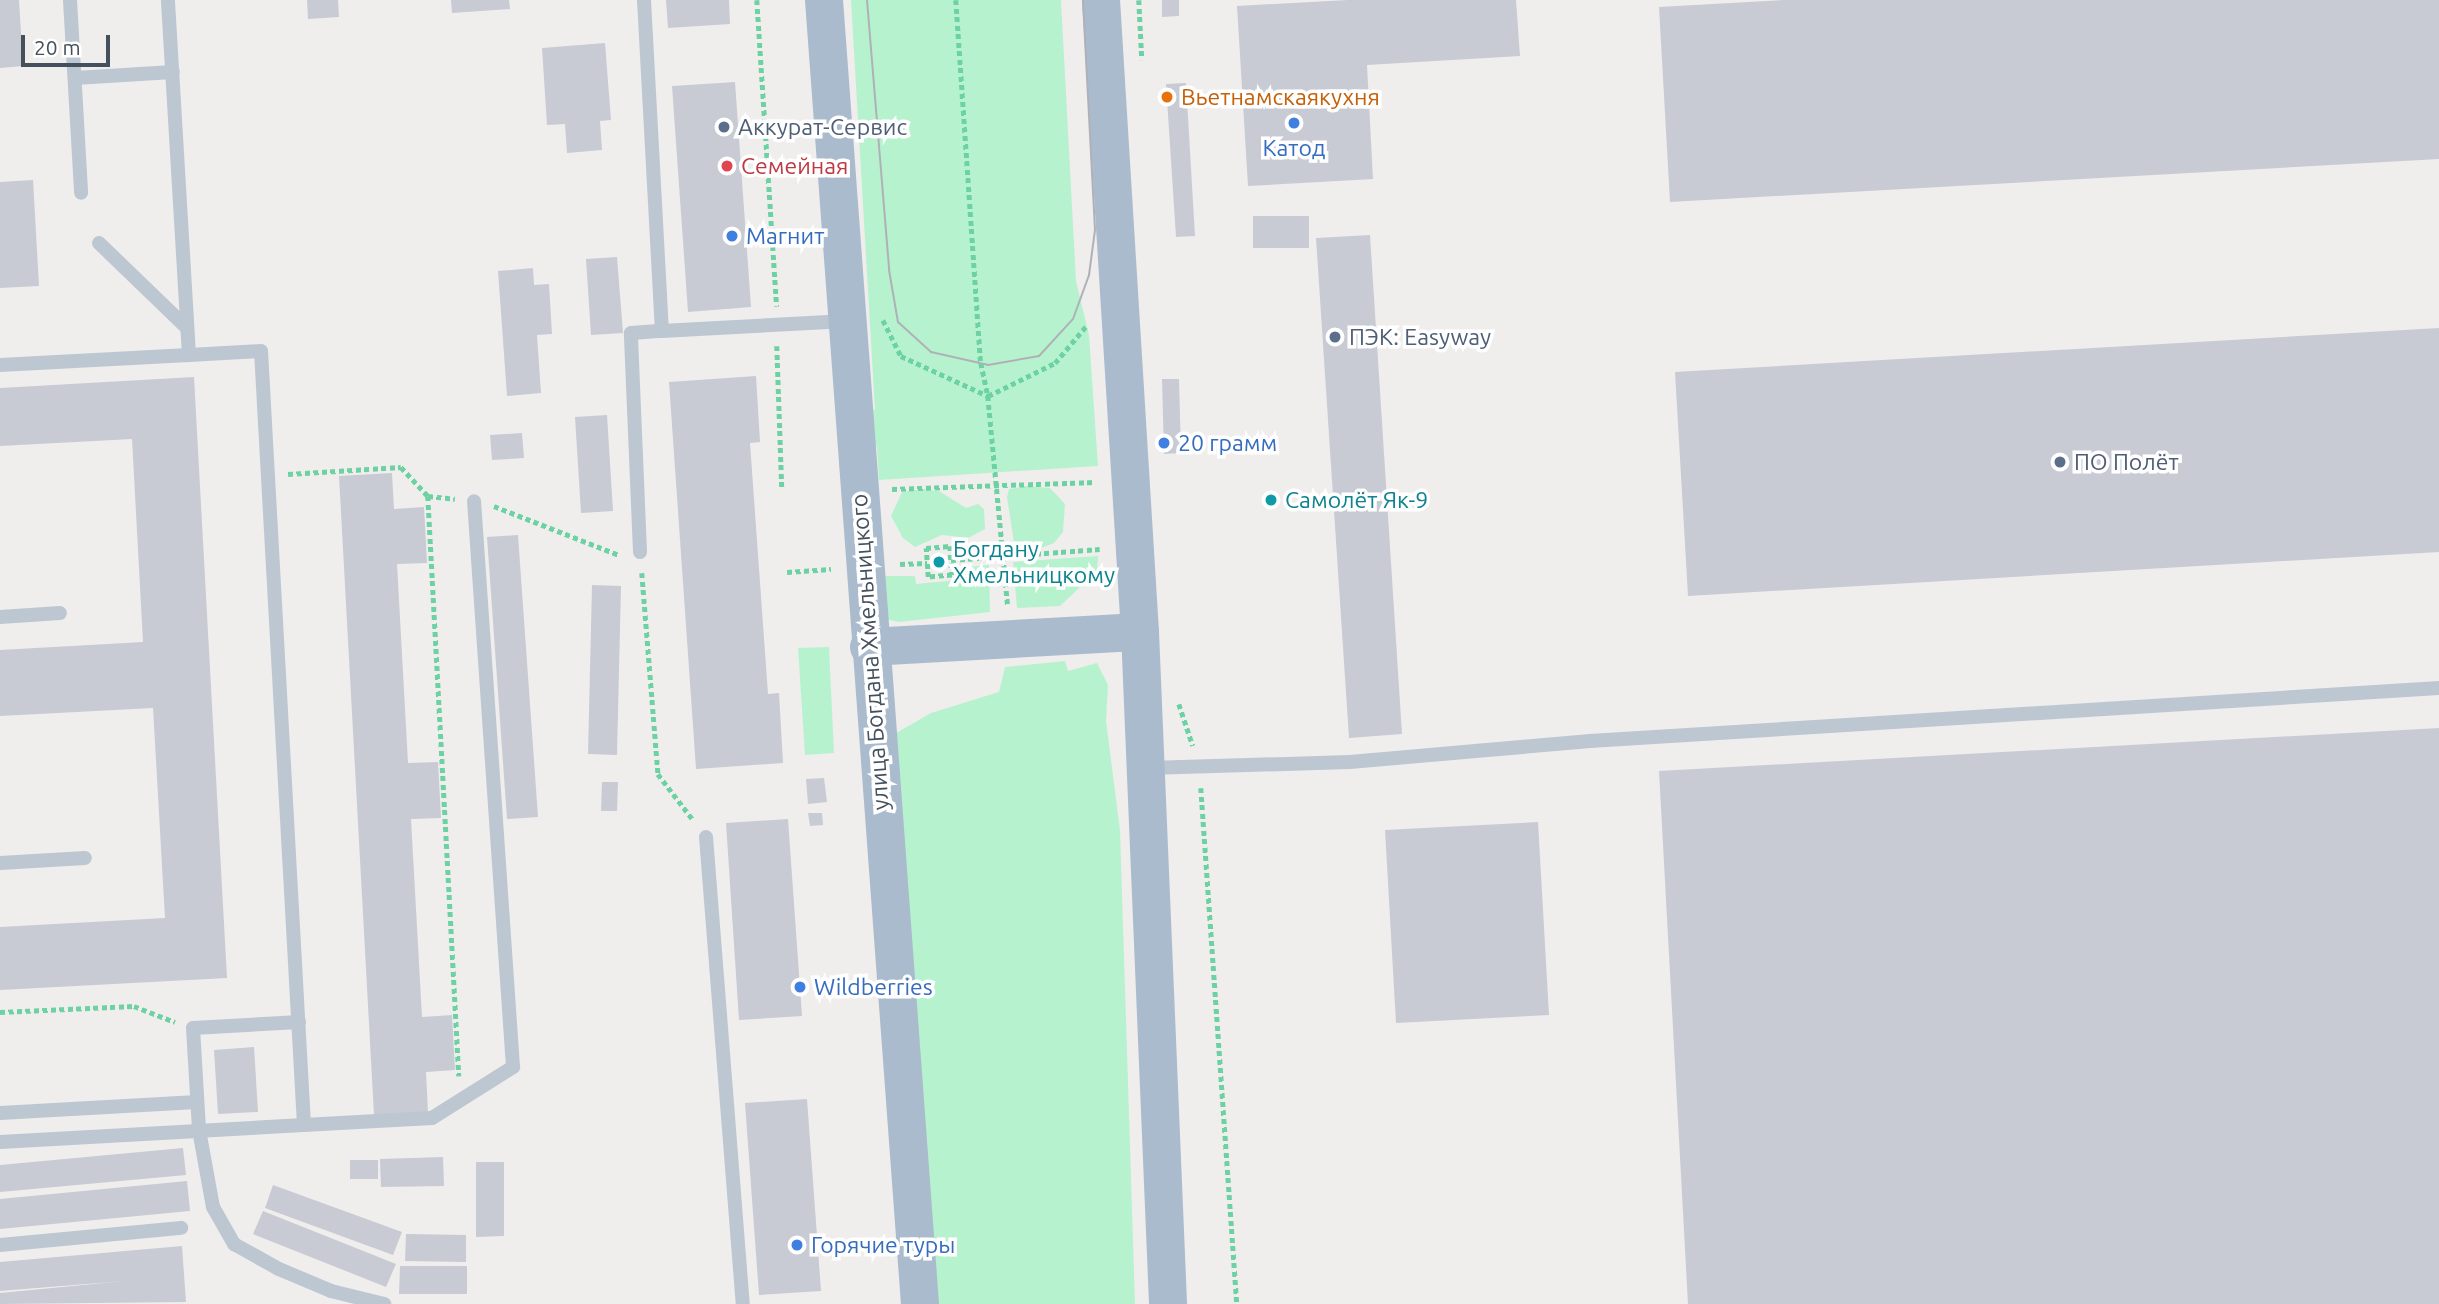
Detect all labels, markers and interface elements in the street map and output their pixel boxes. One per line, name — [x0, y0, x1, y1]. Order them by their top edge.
scale bar — [24, 21, 114, 65]
text: 20 m — [34, 35, 81, 59]
place label: Вьетнамскаякухня — [1181, 83, 1380, 111]
marker: Вьетнамскаякухня — [1159, 89, 1175, 105]
place label: Аккурат-Сервис — [738, 113, 907, 141]
marker: Катод — [1286, 115, 1302, 131]
marker: Аккурат-Сервис — [716, 119, 732, 135]
place label: Катод — [1263, 134, 1325, 162]
place label: Семейная — [741, 152, 848, 180]
marker: Семейная — [719, 158, 735, 174]
place label: Магнит — [746, 222, 824, 250]
marker: Магнит — [724, 228, 740, 244]
place label: ПЭК: Easyway — [1349, 323, 1491, 351]
marker: ПЭК: Easyway — [1327, 329, 1343, 345]
place label: 20 грамм — [1178, 429, 1277, 457]
marker: 20 грамм — [1156, 435, 1172, 451]
place label: ПО Полёт — [2074, 448, 2179, 476]
marker: ПО Полёт — [2052, 454, 2068, 470]
place label: Самолёт Як-9 — [1285, 486, 1428, 514]
marker: Самолёт Як-9 — [1263, 492, 1279, 508]
street label: улица Богдана Хмельницкого — [845, 493, 895, 811]
place label: Богдану Хмельницкому — [953, 535, 1115, 589]
marker: Богдану Хмельницкому — [931, 554, 947, 570]
place label: Wildberries — [814, 973, 933, 1001]
marker: Wildberries — [792, 979, 808, 995]
place label: Горячие туры — [811, 1231, 955, 1259]
marker: Горячие туры — [789, 1237, 805, 1253]

